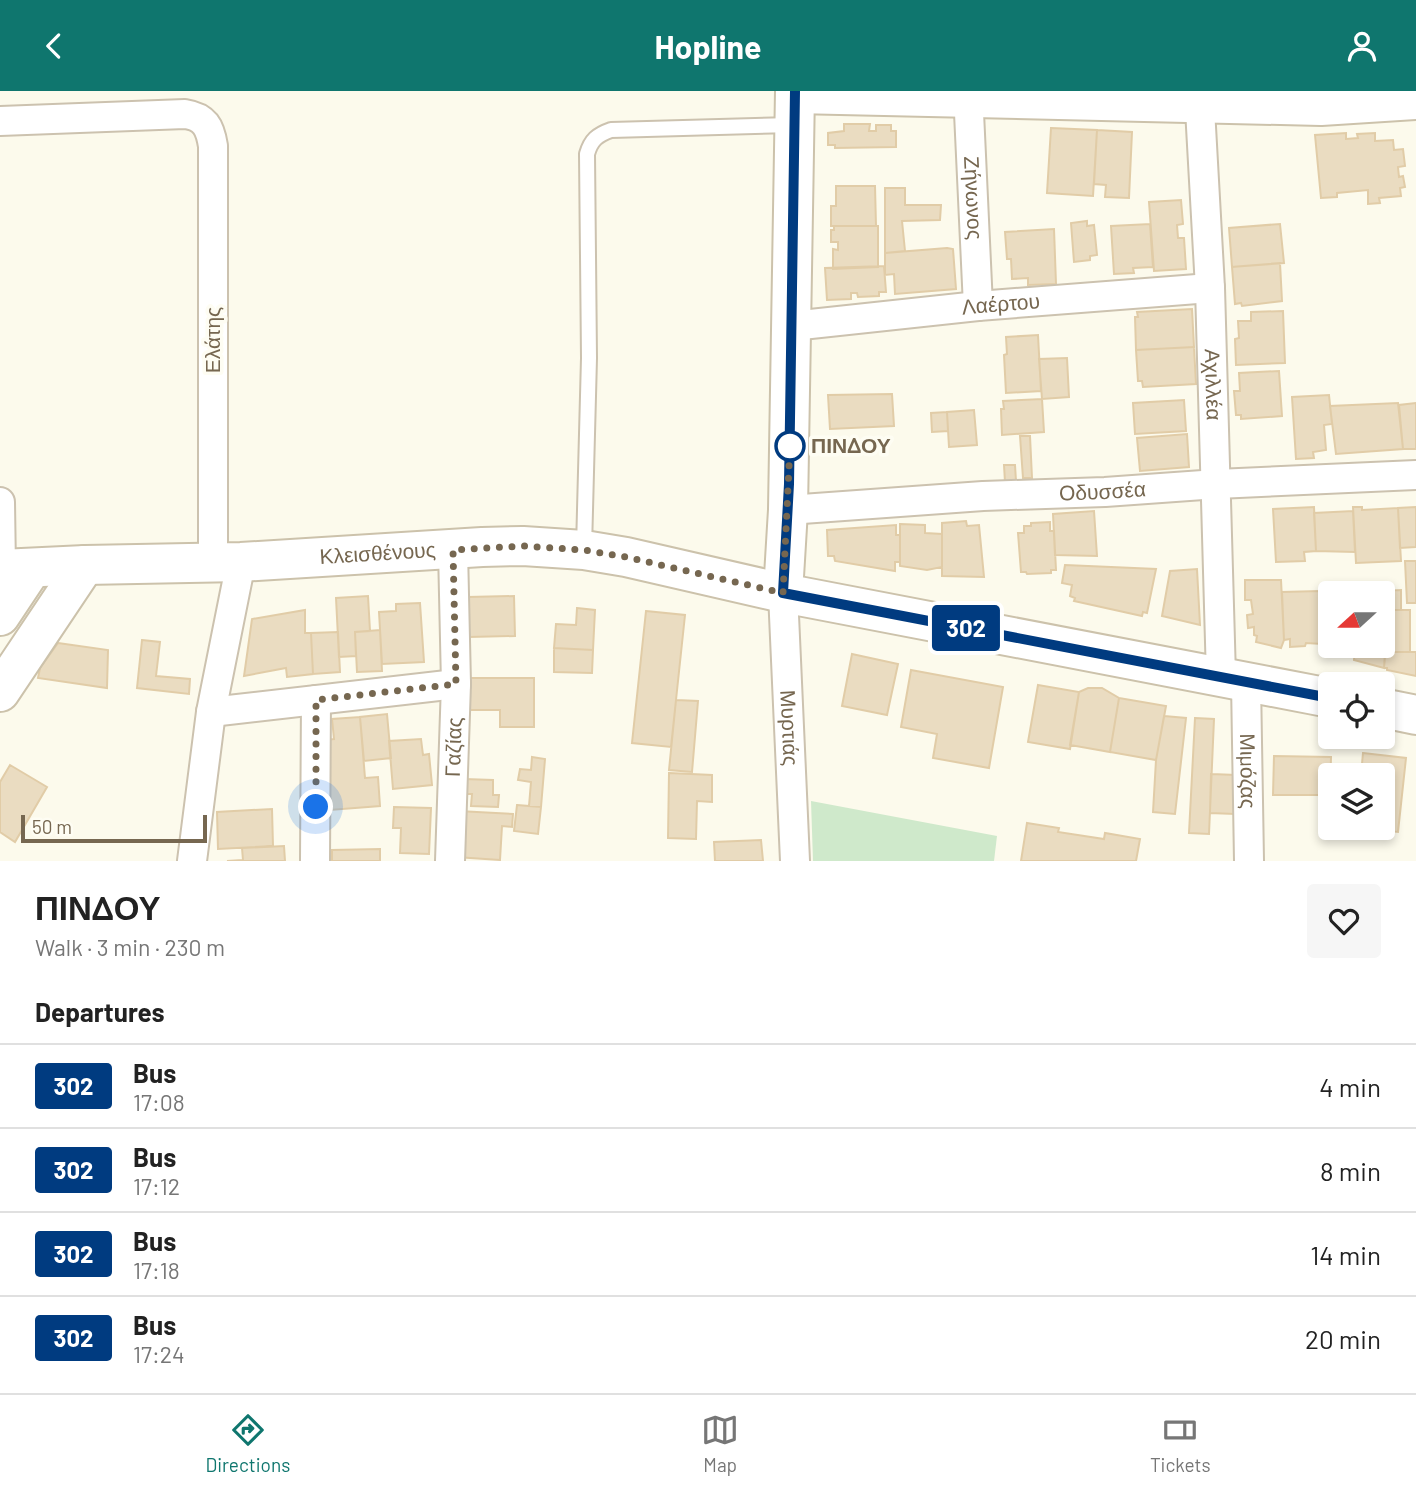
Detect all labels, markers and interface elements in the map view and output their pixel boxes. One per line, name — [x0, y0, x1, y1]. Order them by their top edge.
icon: back — [35, 27, 73, 65]
text: Hopline — [655, 27, 761, 65]
icon: person — [1343, 27, 1381, 65]
street label: Ζήνωνος — [960, 155, 989, 240]
street label: Λαέρτου — [960, 287, 1041, 319]
street label: Ελάτης — [199, 307, 224, 373]
street label: Αχιλλέα — [1201, 348, 1228, 421]
marker: ΠΙΝΔΟΥ — [775, 431, 805, 461]
place label: ΠΙΝΔΟΥ — [811, 432, 891, 457]
street label: Οδυσσέα — [1059, 475, 1147, 505]
street label: Κλεισθένους — [319, 536, 436, 568]
north arrow — [1318, 581, 1395, 658]
map controls — [1318, 581, 1395, 840]
line badge: 302 — [926, 605, 1006, 651]
text: 302 — [946, 613, 986, 642]
button: locate — [1318, 672, 1395, 749]
street label: Μυρτιάς — [776, 689, 805, 766]
street label: Γαζίας — [439, 717, 466, 777]
street label: Μιμόζας — [1236, 733, 1262, 809]
button: layers — [1318, 763, 1395, 840]
your location — [298, 789, 333, 824]
scale bar — [21, 812, 206, 844]
text: 50 m — [32, 815, 72, 838]
button: heart — [1307, 884, 1381, 958]
text: ΠΙΝΔΟΥ — [35, 887, 160, 927]
text: Walk · 3 min · 230 m — [35, 933, 225, 961]
text: Departures — [35, 996, 165, 1027]
text: Bus — [133, 1057, 176, 1088]
text: 302 — [53, 1071, 94, 1100]
text: 4 min — [1319, 1071, 1381, 1102]
text: 17:08 — [133, 1088, 185, 1116]
text: Bus — [133, 1141, 176, 1172]
text: 302 — [53, 1155, 94, 1184]
text: 8 min — [1320, 1155, 1381, 1186]
text: 17:12 — [133, 1172, 180, 1200]
text: Bus — [133, 1225, 176, 1256]
text: 302 — [53, 1239, 94, 1268]
text: 14 min — [1310, 1239, 1381, 1270]
text: 17:18 — [133, 1256, 180, 1284]
text: Bus — [133, 1309, 176, 1340]
text: 302 — [53, 1323, 94, 1352]
text: 20 min — [1305, 1323, 1381, 1354]
text: 17:24 — [133, 1340, 185, 1368]
tab: Directions — [205, 1411, 290, 1476]
tab: Map — [701, 1411, 739, 1476]
tab: Tickets — [1150, 1411, 1211, 1476]

